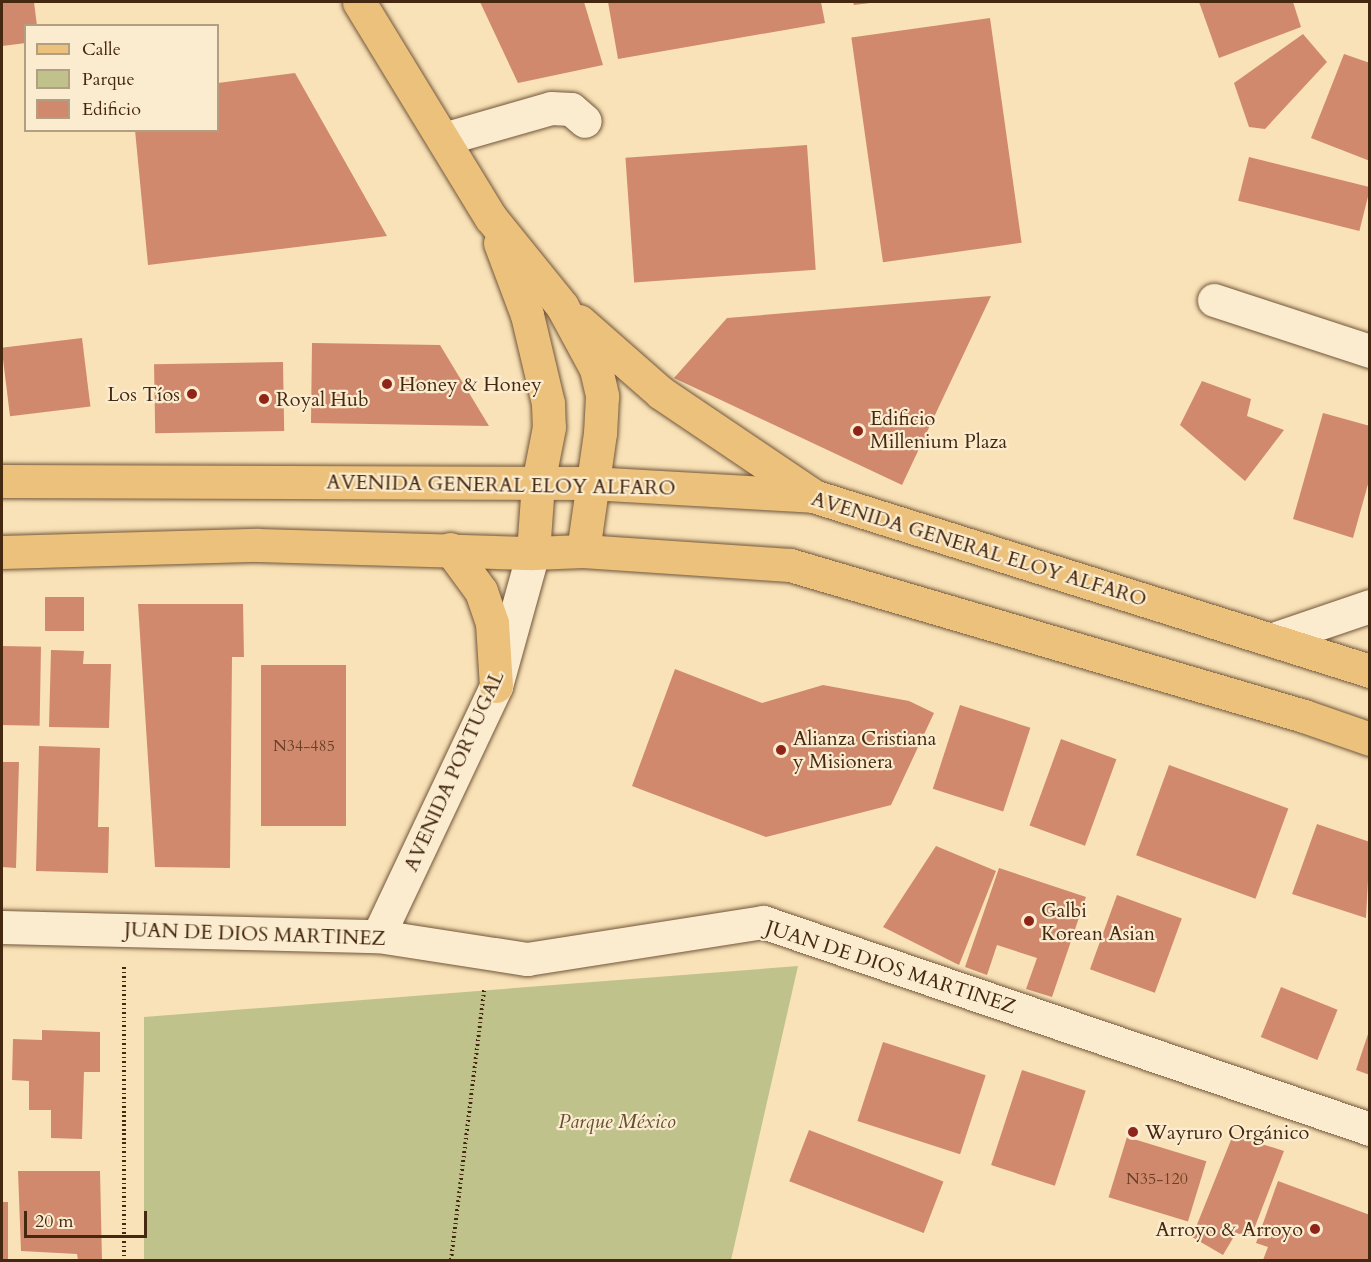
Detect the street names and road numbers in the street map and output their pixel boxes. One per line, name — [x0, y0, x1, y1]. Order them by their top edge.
street label: AVENIDA GENERAL ELOY ALFARO — [326, 470, 676, 500]
street label: AVENIDA GENERAL ELOY ALFARO — [808, 486, 1150, 612]
street label: AVENIDA PORTUGAL — [399, 667, 509, 875]
street label: JUAN DE DIOS MARTINEZ — [763, 915, 1019, 1019]
street label: JUAN DE DIOS MARTINEZ — [124, 917, 386, 951]

